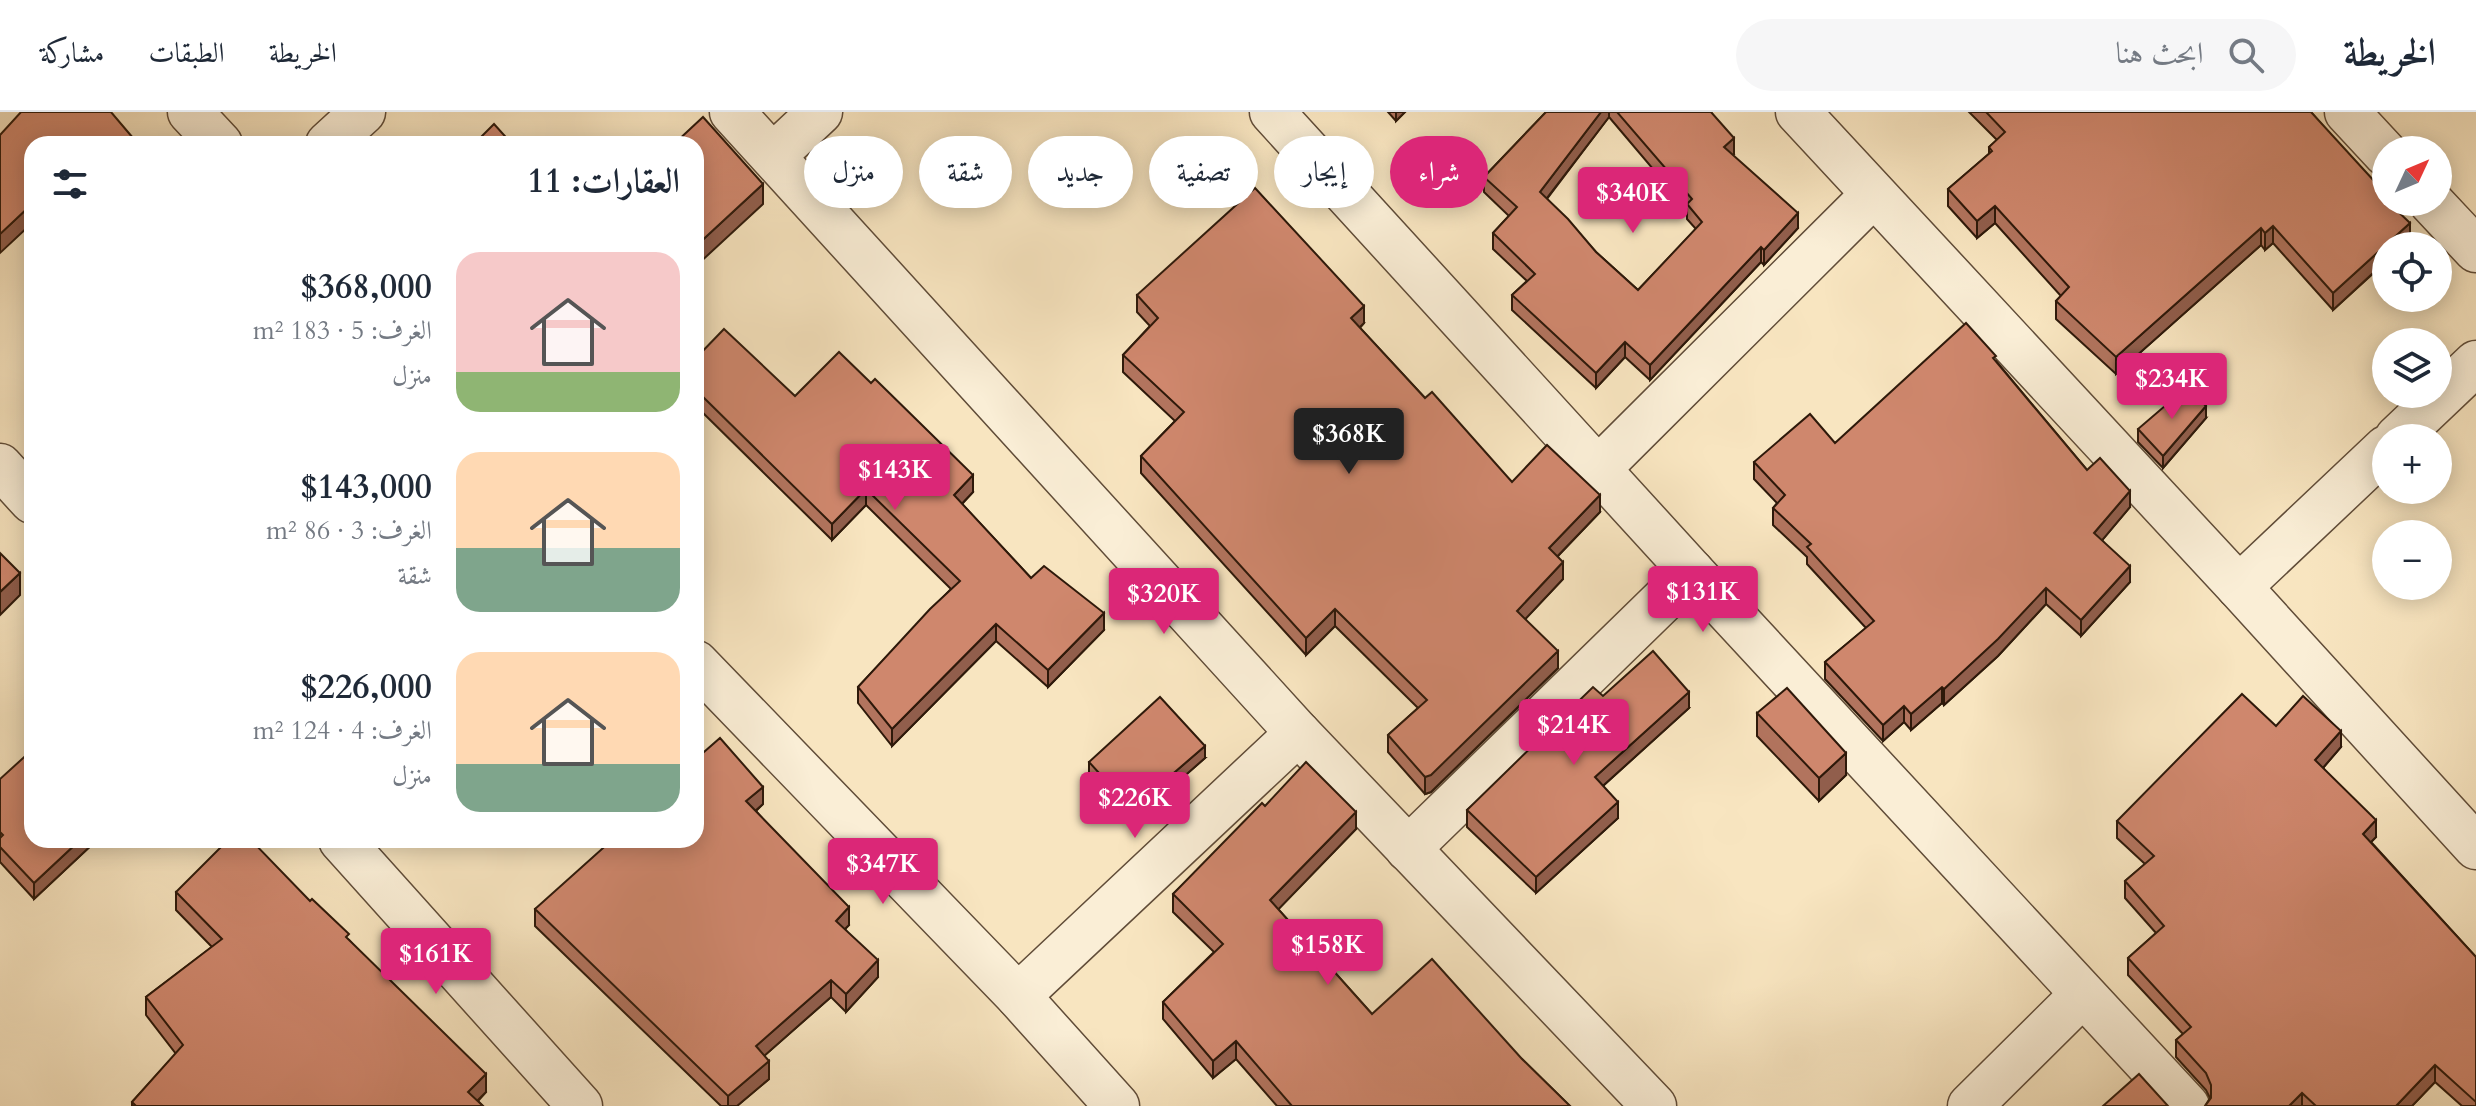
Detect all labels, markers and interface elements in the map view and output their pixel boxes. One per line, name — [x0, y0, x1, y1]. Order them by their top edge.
search box — [1736, 19, 2296, 91]
text: الخريطة — [2344, 27, 2436, 79]
text: ابحث هنا — [2115, 33, 2204, 74]
icon: search — [2224, 33, 2268, 77]
text: مشاركة — [40, 34, 104, 72]
text: الطبقات — [148, 34, 225, 72]
text: الخريطة — [269, 34, 337, 72]
chip: منزل — [804, 136, 903, 208]
chip: شقة — [919, 136, 1012, 208]
chip: جديد — [1028, 136, 1133, 208]
chip: تصفية — [1149, 136, 1258, 208]
chip: إيجار — [1274, 136, 1374, 208]
chip: شراء — [1390, 136, 1488, 208]
north arrow — [2372, 136, 2452, 216]
map controls — [2372, 136, 2452, 600]
text: العقارات: 11 — [527, 158, 680, 204]
icon: filters — [48, 162, 92, 206]
pin: $340K — [1577, 167, 1689, 235]
text: $340K — [1596, 175, 1670, 210]
button: locate — [2372, 232, 2452, 312]
text: $368,000 — [300, 264, 432, 310]
icon: home — [520, 284, 616, 380]
text: الغرف: 5 · 183 m² — [253, 313, 432, 348]
button: layers — [2372, 328, 2452, 408]
pin: $234K — [2116, 353, 2228, 421]
text: منزل — [392, 358, 432, 393]
text: $234K — [2135, 361, 2209, 396]
pin: $368K — [1293, 408, 1405, 476]
text: $368K — [1312, 416, 1386, 451]
button: + — [2372, 424, 2452, 504]
pin: $143K — [839, 444, 951, 512]
text: $143K — [858, 452, 932, 487]
text: $143,000 — [300, 464, 432, 510]
icon: home — [520, 484, 616, 580]
text: الغرف: 3 · 86 m² — [266, 513, 432, 548]
button: − — [2372, 520, 2452, 600]
text: شقة — [398, 558, 432, 593]
pin: $131K — [1647, 566, 1759, 634]
pin: $320K — [1108, 568, 1220, 636]
text: $131K — [1666, 574, 1740, 609]
text: $320K — [1127, 576, 1201, 611]
text: $226,000 — [300, 664, 432, 710]
icon: home — [520, 684, 616, 780]
pin: $214K — [1518, 699, 1630, 767]
text: $214K — [1537, 707, 1611, 742]
text: الغرف: 4 · 124 m² — [253, 713, 432, 748]
text: منزل — [392, 758, 432, 793]
pin: $226K — [1079, 772, 1191, 840]
text: $226K — [1098, 780, 1172, 815]
pin: $347K — [827, 838, 939, 906]
text: $347K — [846, 846, 920, 881]
pin: $158K — [1272, 919, 1384, 987]
text: $158K — [1291, 927, 1365, 962]
pin: $161K — [380, 928, 492, 996]
text: $161K — [399, 936, 473, 971]

